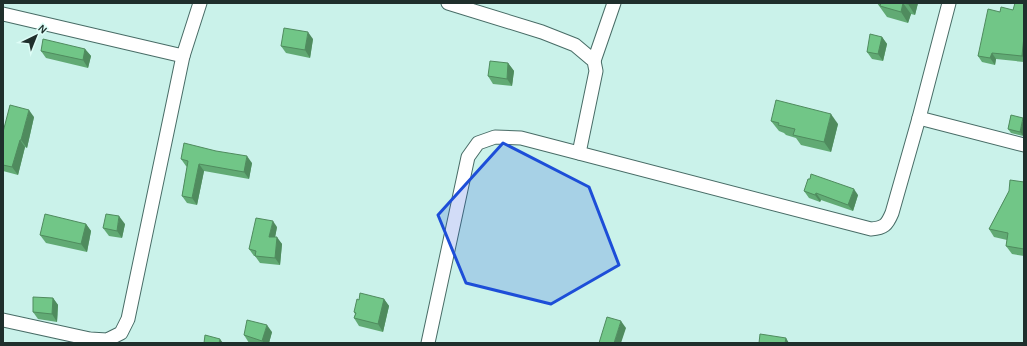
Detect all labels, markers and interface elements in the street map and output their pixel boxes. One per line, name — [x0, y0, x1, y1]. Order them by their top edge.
north arrow — [16, 16, 56, 56]
text: N — [35, 22, 50, 36]

